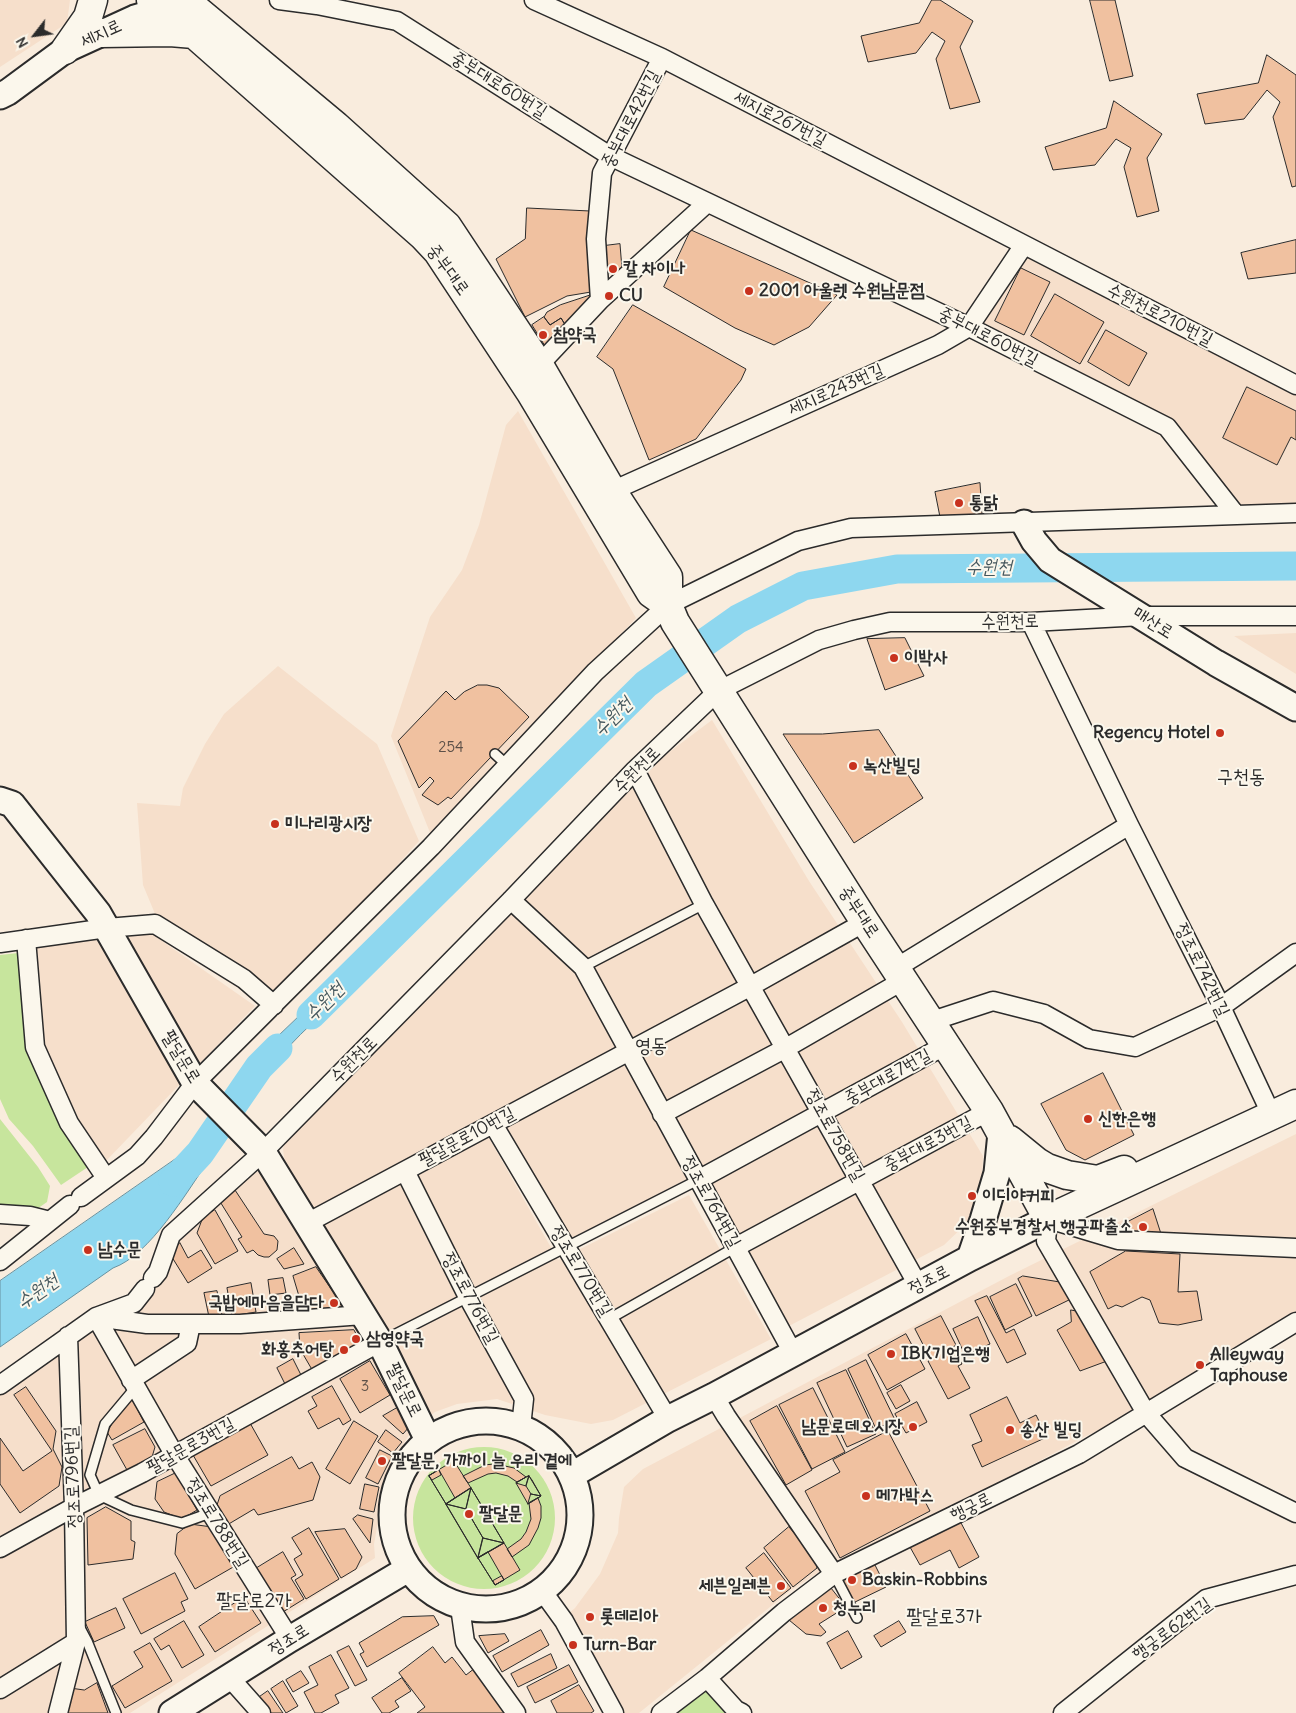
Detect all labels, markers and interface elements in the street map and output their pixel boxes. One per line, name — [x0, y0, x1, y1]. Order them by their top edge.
north arrow — [10, 10, 60, 60]
street label: 세지로 — [77, 15, 125, 53]
text: N — [12, 34, 32, 51]
street label: 중부대로60번길 — [447, 47, 551, 123]
street label: 중부대로42번길 — [597, 66, 665, 172]
street label: 세지로267번길 — [730, 86, 830, 152]
street label: 중부대로 — [422, 240, 474, 300]
place label: 칼 차이나 — [623, 258, 685, 280]
marker: 칼 차이나 — [607, 263, 619, 275]
street label: 수원천로210번길 — [1104, 279, 1216, 351]
place label: 2001 아울렛 수원남문점 — [759, 280, 924, 302]
place label: CU — [619, 285, 643, 307]
marker: 2001 아울렛 수원남문점 — [743, 285, 755, 297]
marker: CU — [603, 290, 615, 302]
street label: 중부대로60번길 — [934, 303, 1042, 371]
place label: 참약국 — [553, 324, 596, 346]
marker: 참약국 — [537, 329, 549, 341]
street label: 세지로243번길 — [785, 359, 887, 421]
place label: 통닭 — [969, 492, 998, 514]
marker: 통닭 — [953, 497, 965, 509]
water label: 수원천 — [966, 557, 1012, 579]
street label: 매산로 — [1129, 602, 1177, 644]
street label: 수원천로 — [981, 611, 1039, 633]
place label: 이박사 — [904, 647, 947, 669]
marker: 이박사 — [888, 652, 900, 664]
water label: 수원천 — [589, 693, 637, 741]
place label: Regency Hotel — [1093, 722, 1210, 744]
marker: Regency Hotel — [1214, 727, 1226, 739]
house number: 254 — [438, 739, 464, 757]
street label: 수원천로 — [609, 742, 665, 798]
place label: 녹산빌딩 — [863, 755, 921, 777]
marker: 녹산빌딩 — [847, 760, 859, 772]
district label: 구천동 — [1217, 765, 1265, 789]
place label: 미나리광시장 — [285, 813, 372, 835]
marker: 미나리광시장 — [269, 818, 281, 830]
street label: 중부대로 — [834, 882, 884, 942]
street label: 정조로742번길 — [1170, 920, 1234, 1020]
water label: 수원천 — [301, 978, 349, 1026]
street label: 팔달문로 — [157, 1027, 205, 1087]
street label: 수원천로 — [326, 1032, 382, 1088]
district label: 영동 — [635, 1034, 667, 1058]
street label: 중부대로7번길 — [841, 1044, 935, 1110]
street label: 정조로758번길 — [801, 1085, 869, 1185]
street label: 팔달문로10번길 — [415, 1103, 519, 1171]
place label: 신한은행 — [1098, 1108, 1156, 1130]
street label: 중부대로3번길 — [880, 1112, 976, 1176]
marker: 신한은행 — [1082, 1113, 1094, 1125]
street label: 정조로764번길 — [677, 1152, 745, 1252]
place label: 이디야커피 — [982, 1185, 1054, 1207]
marker: 이디야커피 — [966, 1190, 978, 1202]
place label: 수원중부경찰서 행궁파출소 — [955, 1216, 1133, 1238]
marker: 수원중부경찰서 행궁파출소 — [1137, 1221, 1149, 1233]
street label: 정조로770번길 — [545, 1222, 617, 1320]
place label: 남수문 — [98, 1239, 141, 1261]
marker: 남수문 — [82, 1244, 94, 1256]
street label: 정조로776번길 — [437, 1249, 503, 1347]
street label: 정조로 — [905, 1261, 953, 1299]
water label: 수원천 — [13, 1270, 63, 1314]
place label: 국밥에마음을담다 — [208, 1292, 324, 1314]
marker: 국밥에마음을담다 — [328, 1297, 340, 1309]
place label: 삼영약국 — [366, 1328, 424, 1350]
marker: 삼영약국 — [350, 1333, 362, 1345]
place label: 화홍추어탕 — [262, 1339, 334, 1361]
place label: IBK기업은행 — [901, 1343, 990, 1365]
marker: 화홍추어탕 — [338, 1344, 350, 1356]
place label: Alleyway Taphouse — [1210, 1344, 1288, 1386]
marker: IBK기업은행 — [885, 1348, 897, 1360]
street label: 팔달문로 — [382, 1359, 426, 1421]
marker: Alleyway Taphouse — [1194, 1359, 1206, 1371]
house number: 3 — [361, 1378, 369, 1396]
street label: 팔달문로3번길 — [143, 1413, 239, 1479]
place label: 남문로데오시장 — [802, 1416, 903, 1438]
place label: 송산 빌딩 — [1020, 1419, 1082, 1441]
marker: 남문로데오시장 — [907, 1421, 919, 1433]
marker: 송산 빌딩 — [1004, 1424, 1016, 1436]
street label: 정조로796번길 — [60, 1426, 86, 1528]
place label: 팔달문, 가까이 늘 우리 곁에 — [392, 1450, 572, 1472]
marker: 팔달문, 가까이 늘 우리 곁에 — [376, 1455, 388, 1467]
street label: 정조로788번길 — [181, 1474, 253, 1572]
place label: 메가박스 — [876, 1485, 934, 1507]
street label: 행궁로 — [947, 1488, 995, 1526]
marker: 메가박스 — [860, 1490, 872, 1502]
place label: 팔달문 — [479, 1503, 522, 1525]
marker: 팔달문 — [463, 1508, 475, 1520]
place label: Baskin-Robbins — [862, 1569, 987, 1591]
marker: Baskin-Robbins — [846, 1574, 858, 1586]
place label: 세븐일레븐 — [699, 1575, 771, 1597]
marker: 세븐일레븐 — [775, 1580, 787, 1592]
district label: 팔달로2가 — [216, 1589, 292, 1613]
street label: 행궁로62번길 — [1128, 1593, 1216, 1665]
place label: 청누리 — [833, 1597, 876, 1619]
marker: 청누리 — [817, 1602, 829, 1614]
district label: 팔달로3가 — [906, 1605, 982, 1629]
place label: 롯데리아 — [600, 1606, 658, 1628]
marker: 롯데리아 — [584, 1611, 596, 1623]
street label: 정조로 — [265, 1619, 313, 1661]
place label: Turn-Bar — [583, 1634, 656, 1656]
marker: Turn-Bar — [567, 1639, 579, 1651]

